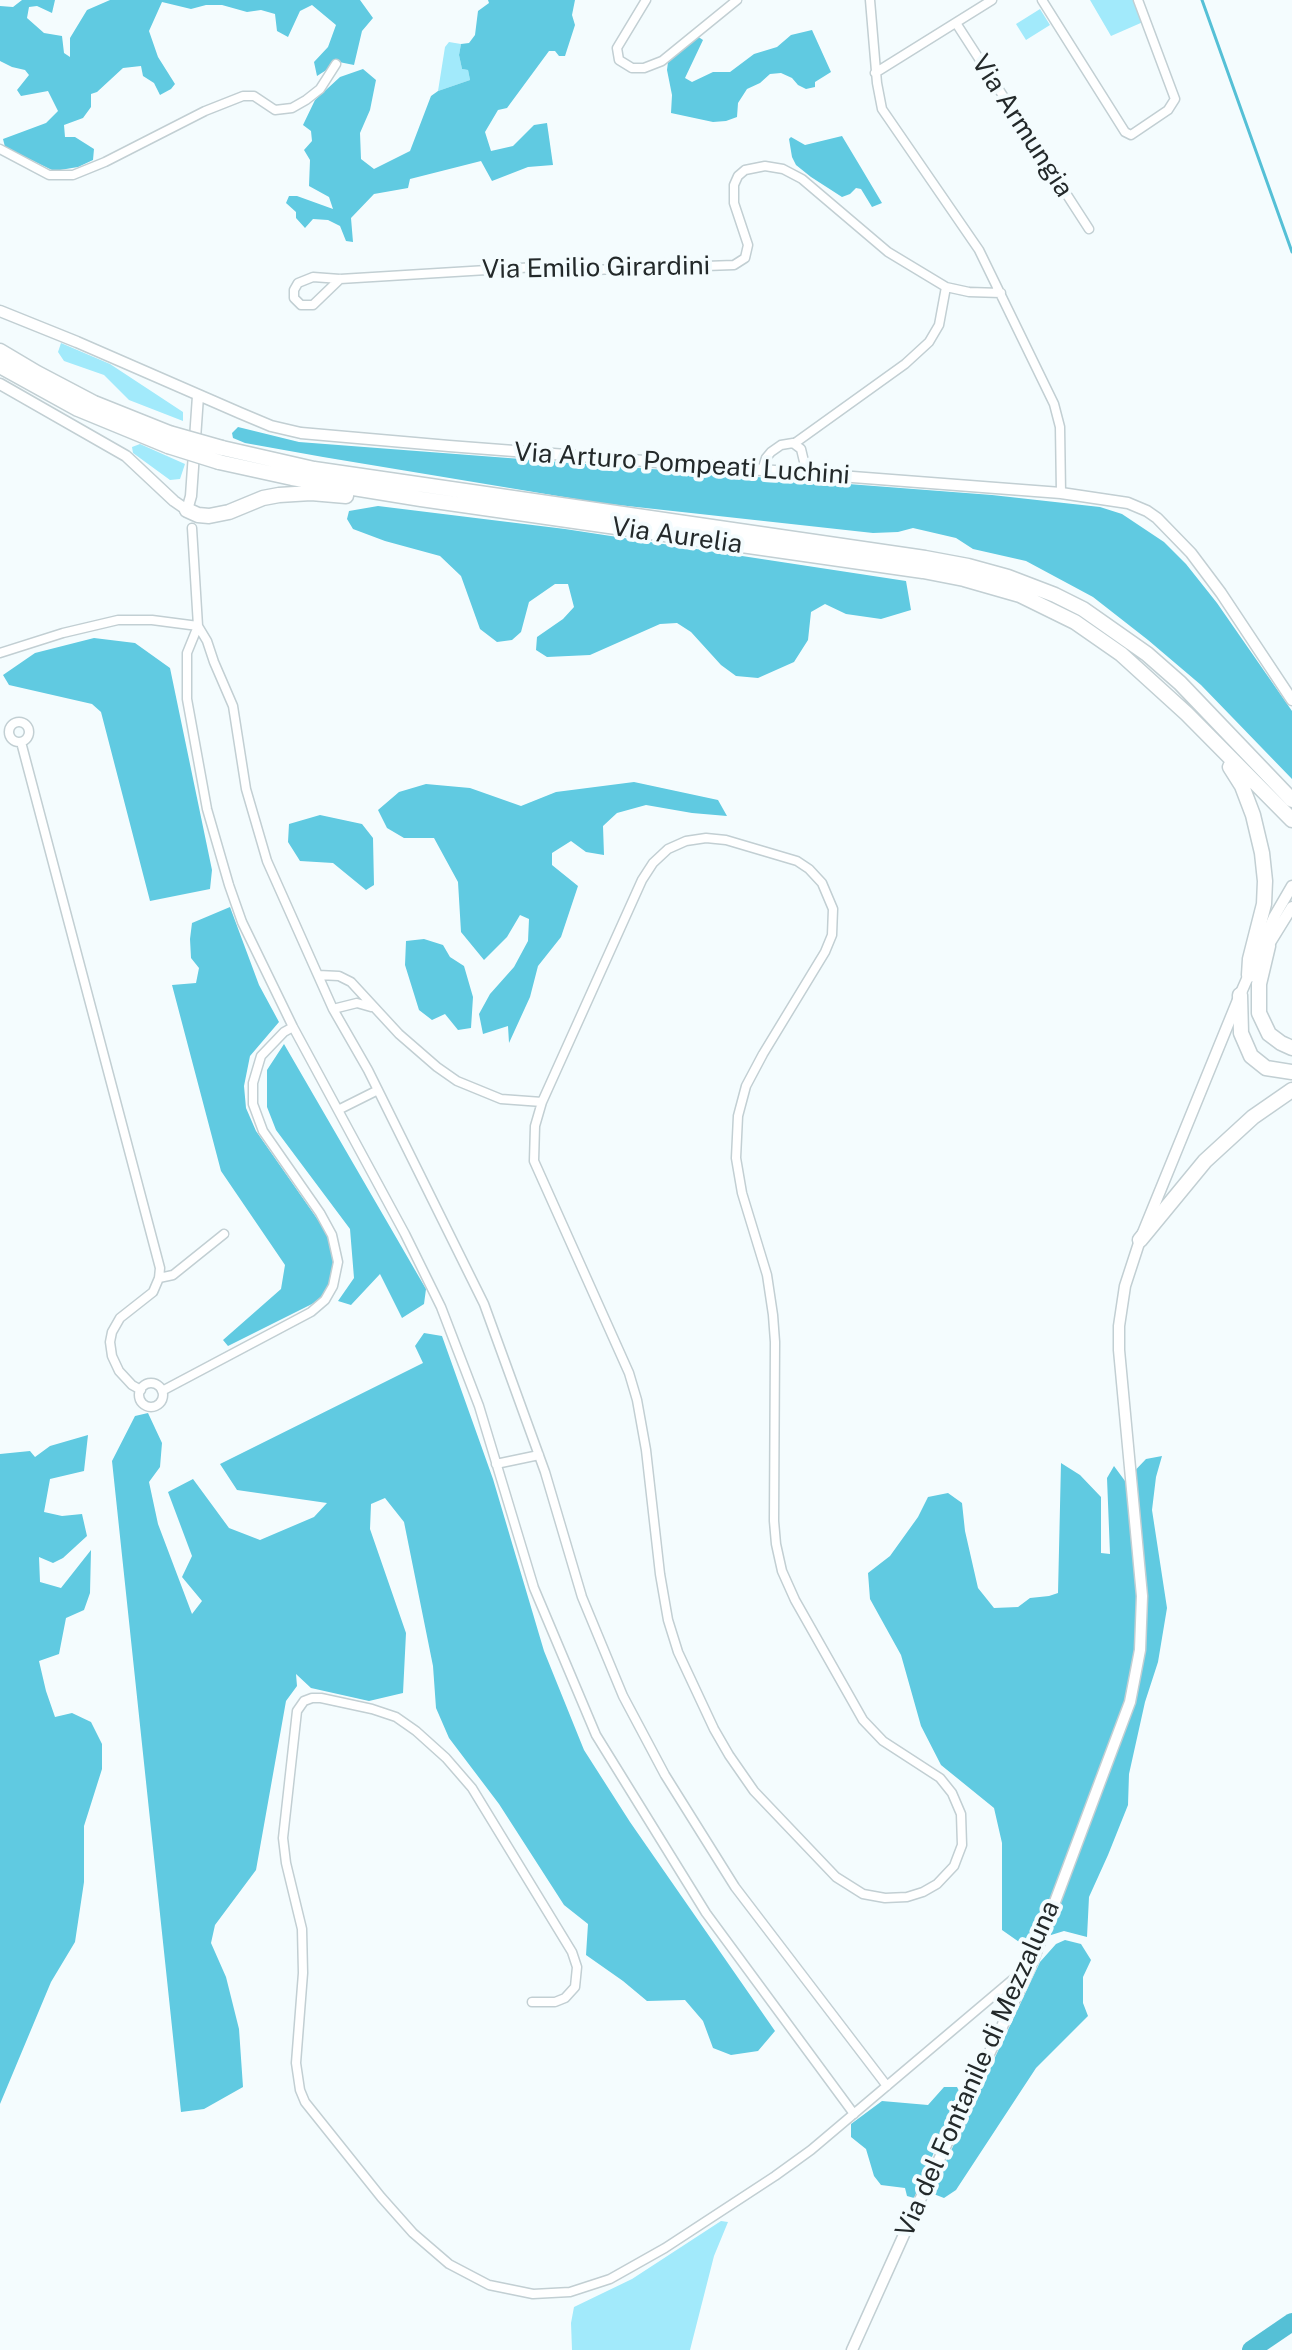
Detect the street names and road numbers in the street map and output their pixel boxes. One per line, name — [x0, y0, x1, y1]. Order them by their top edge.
street label: Via Armungia — [965, 49, 1079, 203]
street label: Via Emilio Girardini — [482, 250, 710, 286]
street label: Via Arturo Pompeati Luchini — [513, 437, 851, 491]
street label: Via Aurelia — [610, 511, 744, 561]
street label: Via del Fontanile di Mezzaluna — [890, 1896, 1066, 2242]

